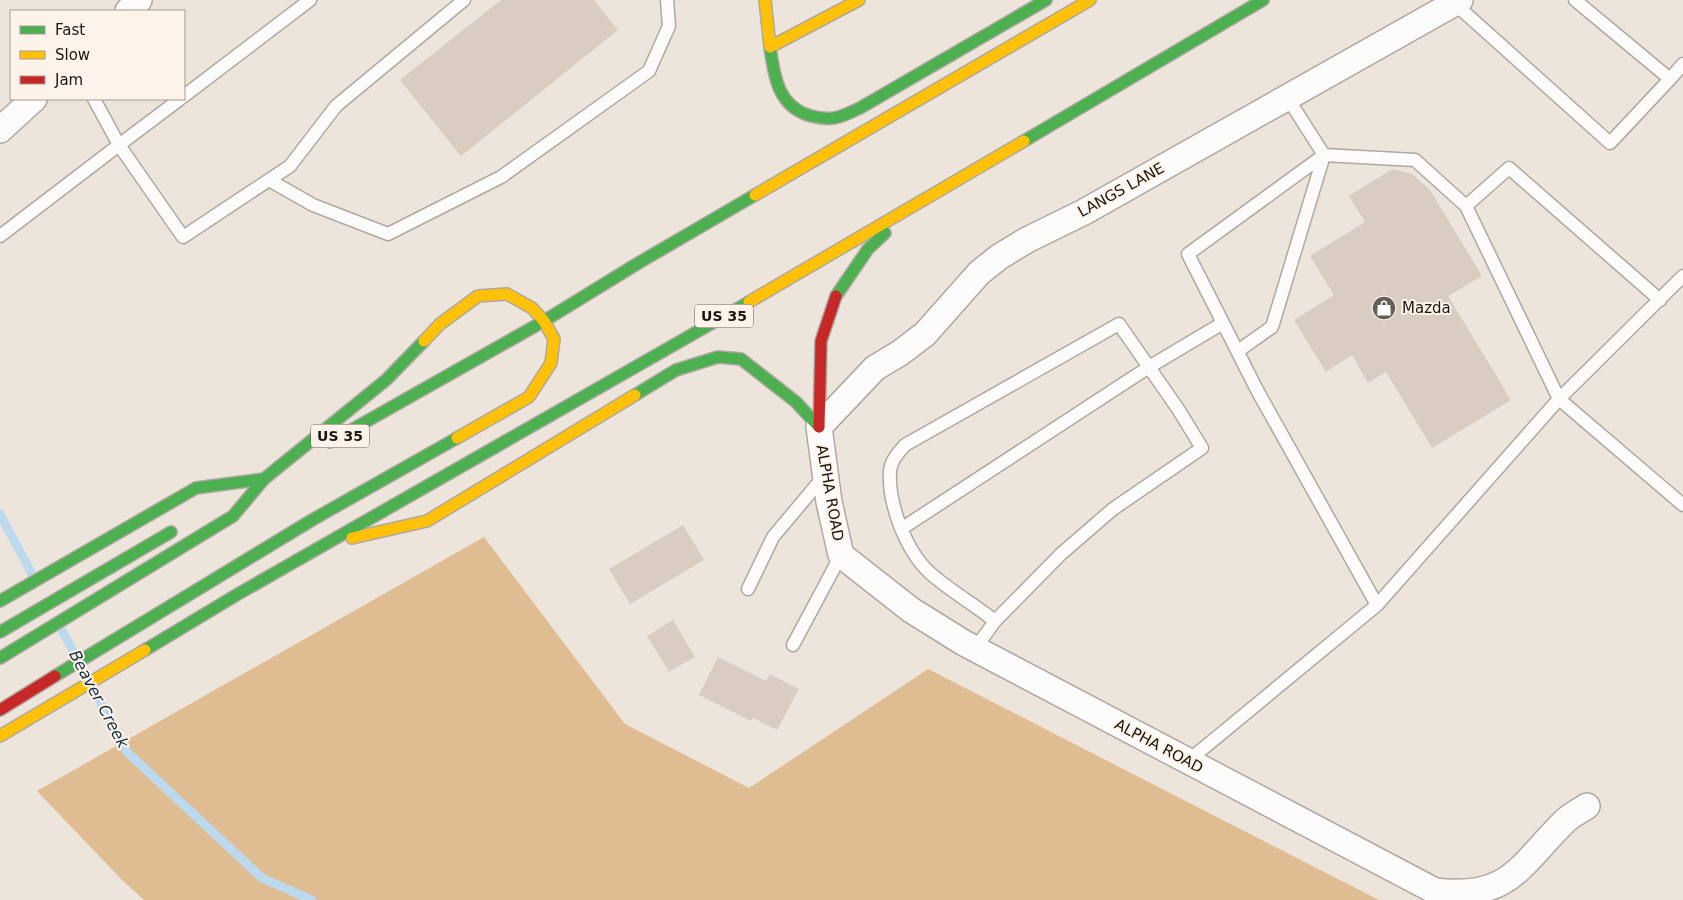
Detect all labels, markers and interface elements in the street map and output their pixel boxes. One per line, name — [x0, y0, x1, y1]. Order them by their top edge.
legend — [10, 10, 185, 100]
text: Fast — [55, 21, 85, 39]
text: Slow — [55, 46, 90, 64]
text: Jam — [54, 71, 83, 89]
street label: LANGS LANE — [1075, 159, 1167, 221]
shop icon: Mazda — [1371, 295, 1397, 321]
place label: Mazda — [1402, 299, 1451, 317]
road number: US 35 — [695, 304, 753, 328]
road number: US 35 — [311, 424, 369, 448]
street label: ALPHA ROAD — [813, 443, 847, 543]
water label: Beaver Creek — [65, 647, 133, 752]
street label: ALPHA ROAD — [1112, 715, 1206, 777]

